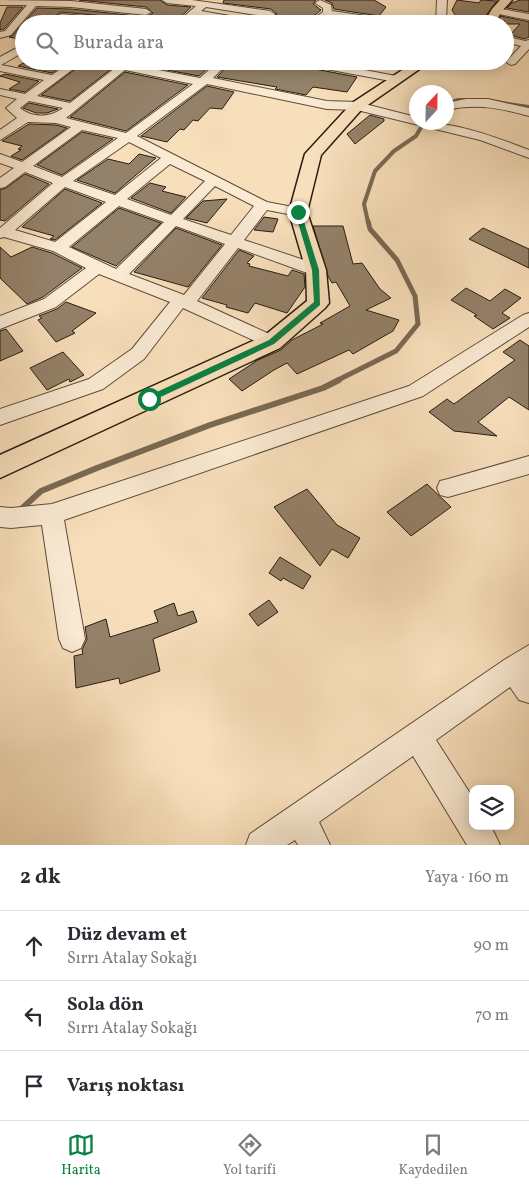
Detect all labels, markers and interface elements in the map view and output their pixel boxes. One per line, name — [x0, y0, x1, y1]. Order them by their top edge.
search box — [15, 15, 514, 70]
icon: search — [33, 29, 61, 57]
text: Burada ara — [73, 30, 164, 56]
north arrow — [409, 85, 454, 130]
route end — [287, 201, 310, 224]
route start — [138, 388, 161, 411]
map controls — [469, 785, 514, 830]
button: layers — [469, 785, 514, 830]
text: 2 dk — [20, 863, 61, 892]
text: Yaya · 160 m — [425, 867, 509, 889]
text: Düz devam et — [67, 922, 187, 948]
icon: ahead — [20, 932, 48, 960]
text: 90 m — [473, 935, 509, 957]
text: Sırrı Atalay Sokağı — [67, 948, 197, 970]
text: Sola dön — [67, 992, 144, 1018]
icon: left — [20, 1002, 48, 1030]
text: 70 m — [475, 1005, 509, 1027]
text: Sırrı Atalay Sokağı — [67, 1018, 197, 1040]
icon: arrive — [20, 1072, 48, 1100]
text: Varış noktası — [67, 1073, 184, 1099]
tab: Harita — [61, 1131, 101, 1180]
tab: Yol tarifi — [223, 1131, 276, 1180]
tab: Kaydedilen — [398, 1131, 468, 1180]

